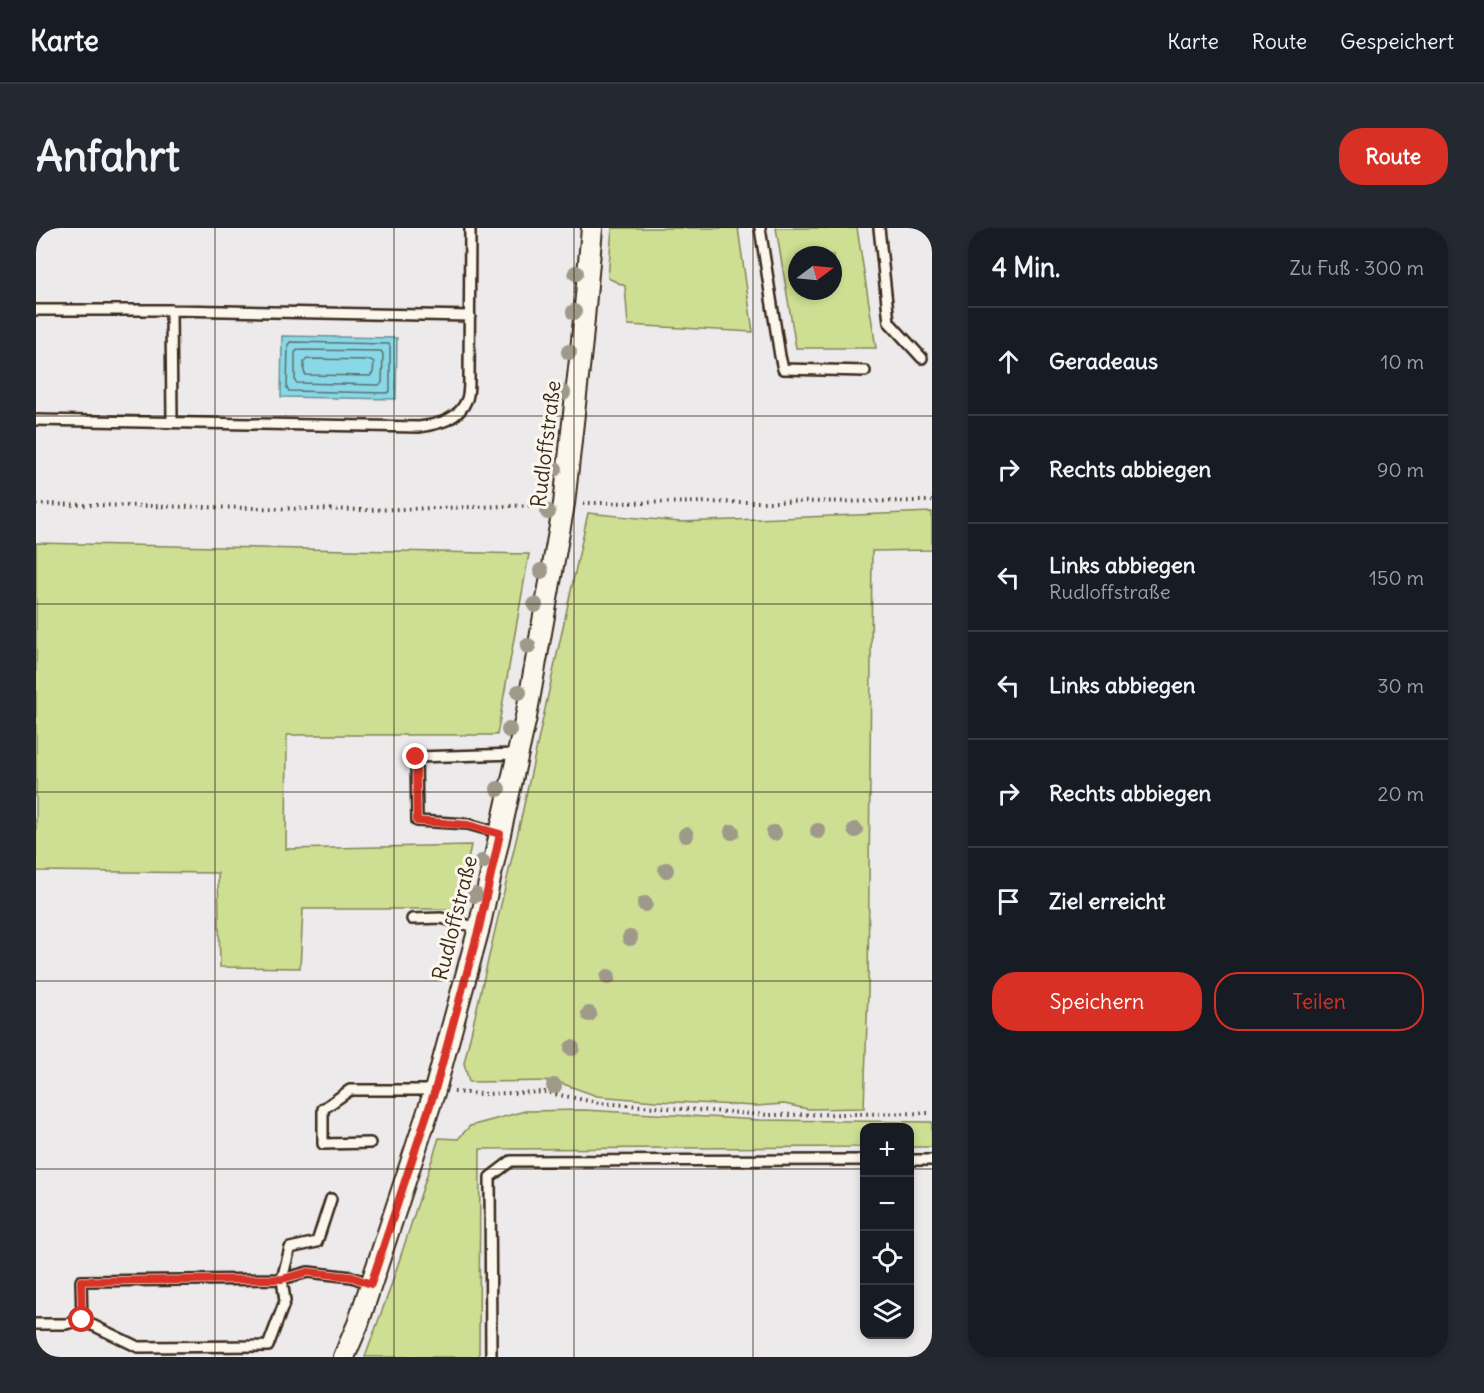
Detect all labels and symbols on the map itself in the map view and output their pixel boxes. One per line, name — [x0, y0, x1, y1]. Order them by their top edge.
north arrow — [788, 246, 842, 300]
street label: Rudloffstraße — [524, 379, 567, 509]
route end — [402, 743, 428, 769]
street label: Rudloffstraße — [426, 853, 483, 983]
route start — [68, 1306, 94, 1332]

